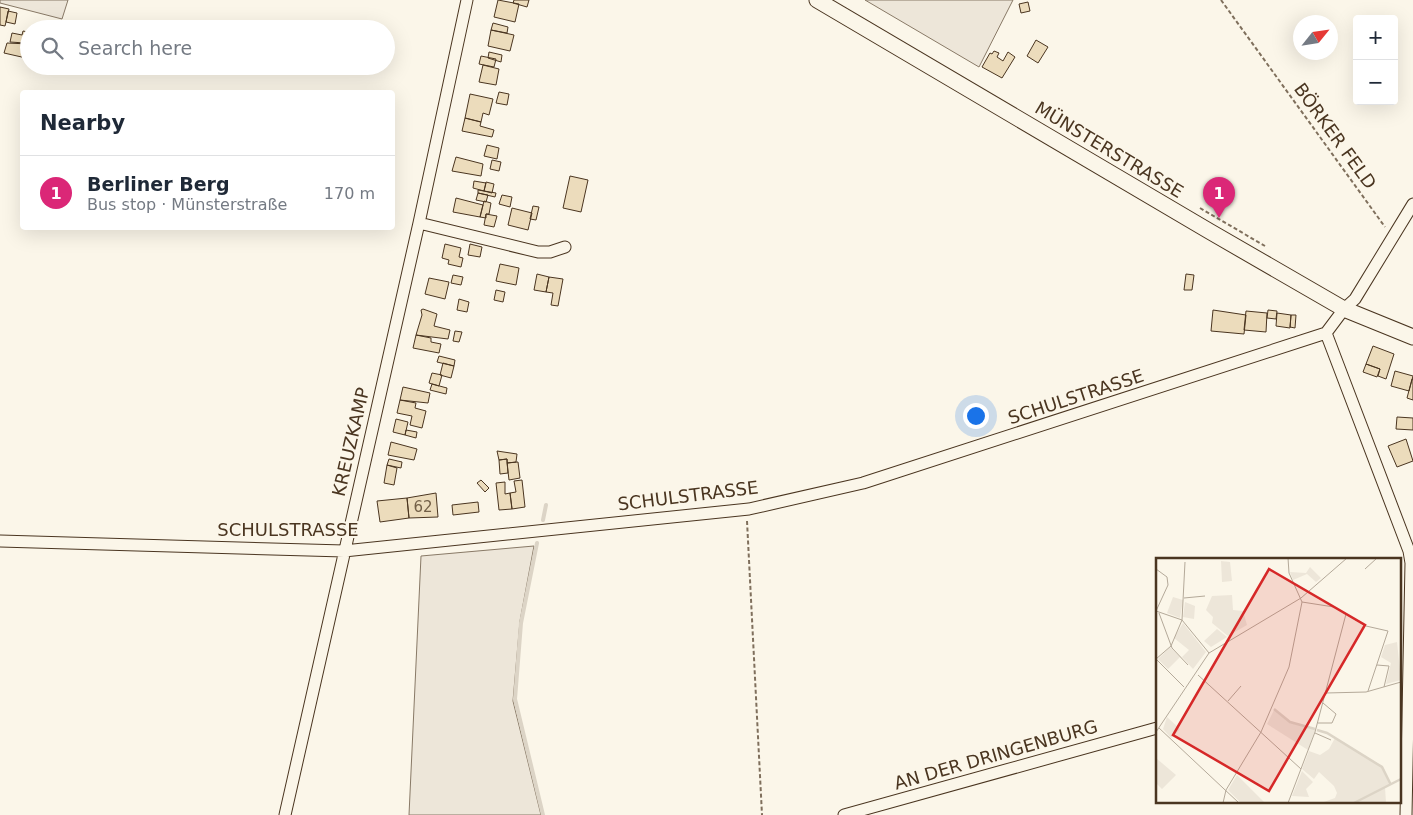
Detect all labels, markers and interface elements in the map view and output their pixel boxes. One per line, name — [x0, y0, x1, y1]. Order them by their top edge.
north arrow — [1293, 15, 1338, 60]
map controls — [1353, 15, 1398, 105]
button: + — [1353, 15, 1398, 60]
search box — [20, 20, 395, 75]
icon: search — [38, 34, 66, 62]
text: Search here — [78, 37, 192, 59]
button: − — [1353, 60, 1398, 105]
street label: BÖRKER FELD — [1290, 79, 1381, 193]
street label: MÜNSTERSTRASSE — [1031, 97, 1187, 202]
text: Nearby — [40, 111, 125, 135]
text: Berliner Berg — [87, 173, 230, 195]
pin: 1 — [1203, 177, 1235, 218]
text: 1 — [50, 184, 62, 203]
text: 170 m — [324, 184, 375, 203]
text: Bus stop · Münsterstraße — [87, 195, 287, 214]
street label: SCHULSTRASSE — [1005, 365, 1146, 428]
street label: KREUZKAMP — [328, 385, 373, 498]
your location — [963, 403, 989, 429]
street label: SCHULSTRASSE — [616, 476, 759, 515]
house number: 62 — [413, 498, 433, 516]
street label: SCHULSTRASSE — [217, 519, 359, 540]
inset map — [1156, 558, 1400, 802]
street label: AN DER DRINGENBURG — [892, 715, 1100, 794]

